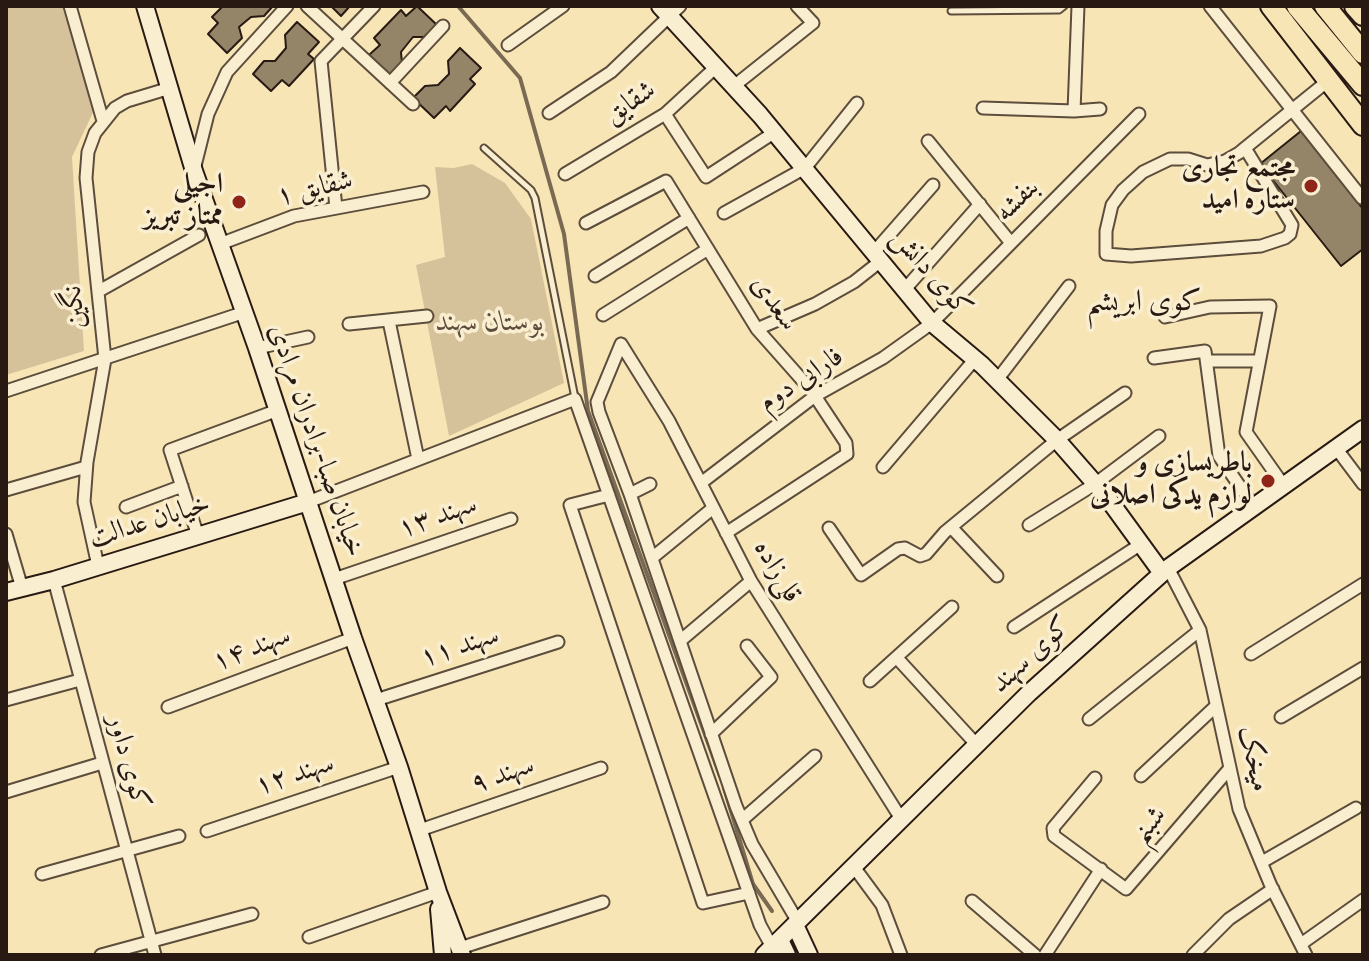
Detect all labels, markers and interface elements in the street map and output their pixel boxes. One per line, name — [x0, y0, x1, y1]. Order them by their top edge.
street label: شقایق — [599, 75, 663, 133]
place label: مجتمع تجاری ستاره امید — [1182, 153, 1295, 219]
street label: شقایق ۱ — [273, 165, 357, 215]
place label: اجیلی ممتاز تبریز — [143, 169, 223, 235]
street label: بنفشه — [989, 172, 1047, 230]
marker: مجتمع تجاری ستاره امید — [1302, 177, 1320, 195]
marker: اجیلی ممتاز تبریز — [230, 193, 248, 211]
street label: کوی دانش — [882, 223, 978, 325]
street label: سعدی — [742, 269, 804, 339]
street label: نگین — [57, 284, 95, 330]
district label: کوی ابریشم — [1087, 286, 1201, 322]
park label: بوستان سهند — [436, 307, 544, 341]
street label: خیابان صبا-برادران مرادی — [259, 320, 371, 562]
street label: فارابی دوم — [753, 341, 851, 421]
place label: باطریسازی و لوازم یدکی اصلانی — [1090, 448, 1252, 514]
marker: باطریسازی و لوازم یدکی اصلانی — [1259, 472, 1277, 490]
street label: خیابان عدالت — [85, 489, 215, 557]
street label: سهند ۱۳ — [394, 489, 482, 547]
street label: قلی‌زاده — [745, 535, 807, 609]
street label: کوی سهند — [985, 610, 1079, 702]
street label: سهند ۱۱ — [416, 619, 504, 677]
street label: سهند ۱۴ — [208, 620, 296, 680]
street label: کوی داور — [98, 711, 156, 813]
street label: میخک — [1228, 723, 1276, 795]
street label: سهند ۱۲ — [251, 747, 339, 805]
street label: سهند ۹ — [467, 750, 539, 802]
street label: شبنم — [1125, 800, 1175, 852]

